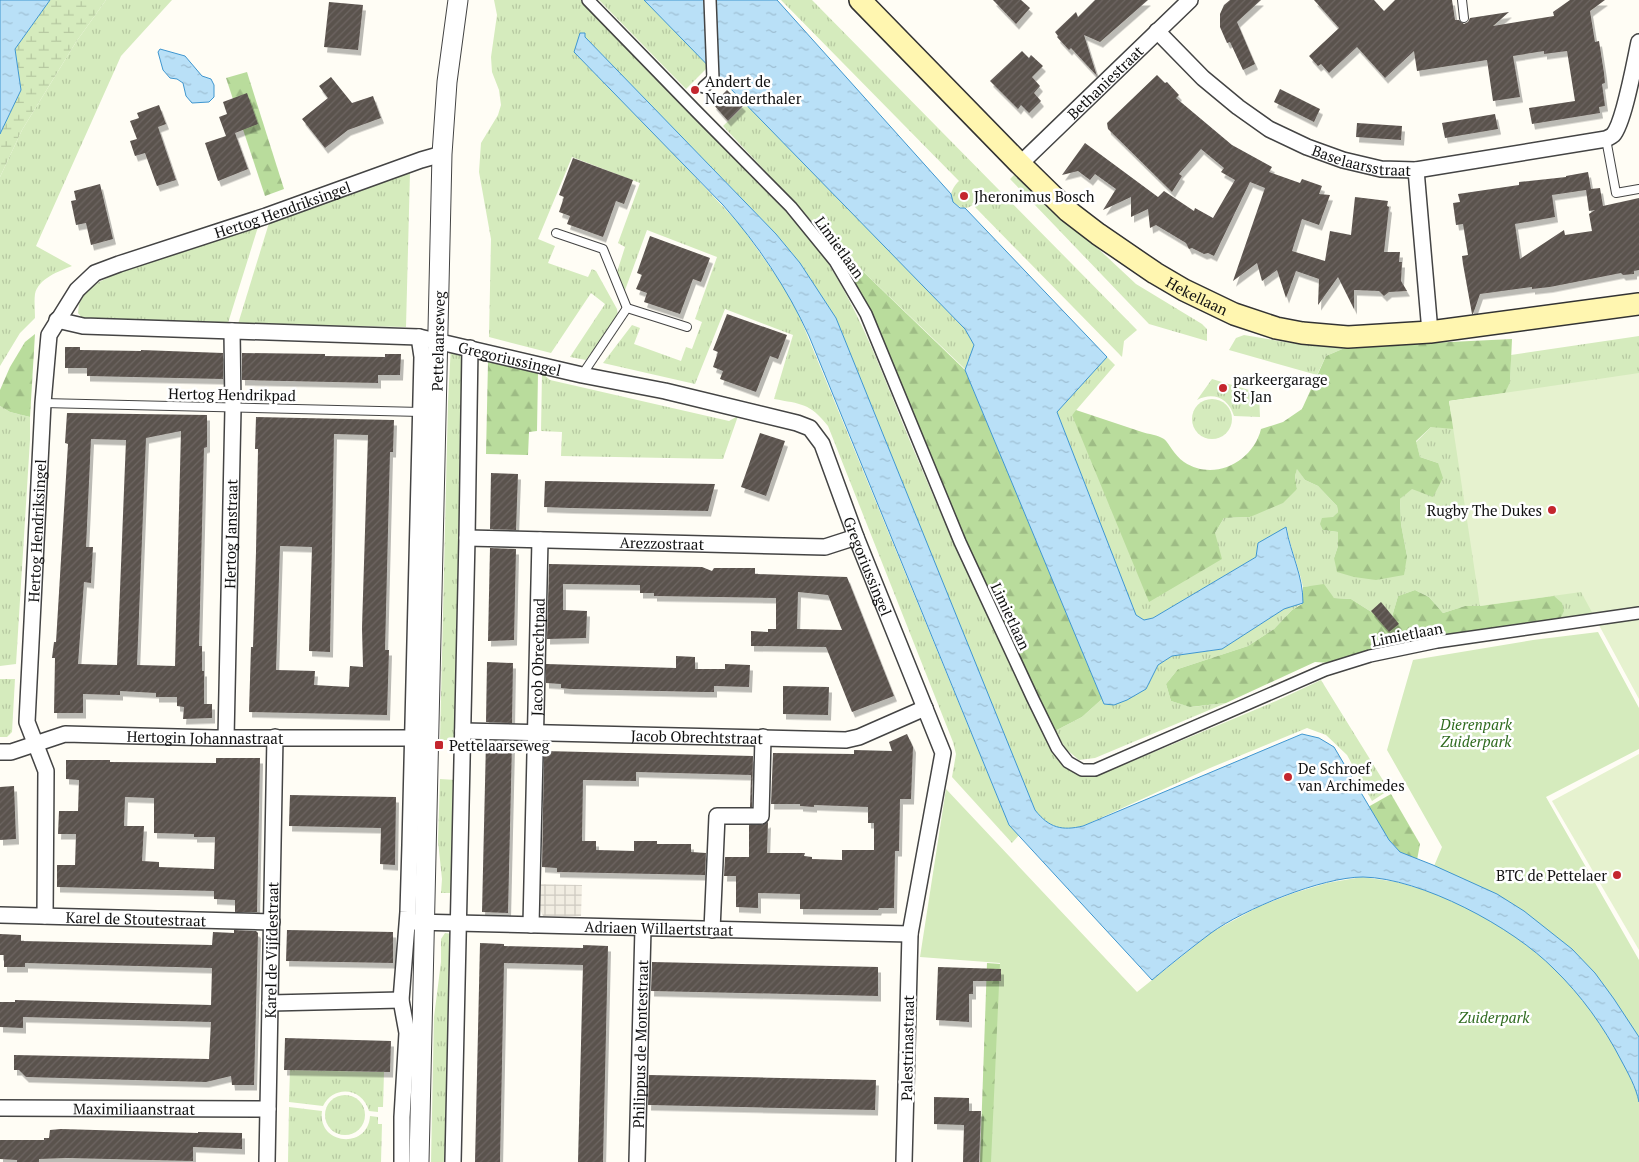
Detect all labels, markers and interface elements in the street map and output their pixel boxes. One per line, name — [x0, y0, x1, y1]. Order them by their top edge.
street label: Bethaniestraat — [1063, 40, 1148, 123]
place label: Andert de Neanderthaler — [705, 71, 802, 108]
marker: Andert de Neanderthaler — [689, 84, 701, 96]
street label: Baselaarsstraat — [1309, 140, 1412, 180]
street label: Hertog Hendriksingel — [212, 176, 353, 242]
place label: Jheronimus Bosch — [974, 186, 1095, 206]
marker: Jheronimus Bosch — [958, 190, 970, 202]
street label: Limietlaan — [811, 212, 869, 282]
street label: Hekellaan — [1162, 272, 1231, 320]
street label: Pettelaarseweg — [427, 290, 449, 392]
street label: Gregoriussingel — [456, 336, 563, 380]
place label: parkeergarage St Jan — [1233, 369, 1327, 406]
marker: parkeergarage St Jan — [1217, 382, 1229, 394]
street label: Hertog Hendrikpad — [168, 383, 296, 405]
street label: Hertog Hendriksingel — [23, 459, 50, 603]
street label: Hertog Janstraat — [219, 478, 241, 589]
place label: Rugby The Dukes — [1427, 500, 1542, 520]
marker: Rugby The Dukes — [1546, 504, 1558, 516]
street label: Gregoriussingel — [839, 514, 897, 619]
street label: Arezzostraat — [619, 532, 705, 554]
street label: Limietlaan — [987, 579, 1035, 653]
street label: Jacob Obrechtpad — [526, 598, 549, 716]
street label: Limietlaan — [1370, 617, 1444, 651]
park label: Dierenpark Zuiderpark — [1439, 714, 1513, 751]
street label: Jacob Obrechtstraat — [631, 725, 764, 748]
street label: Hertogin Johannastraat — [126, 726, 284, 748]
place label: Pettelaarseweg — [449, 735, 550, 755]
marker: Pettelaarseweg — [433, 739, 445, 751]
place label: De Schroef van Archimedes — [1297, 758, 1405, 795]
marker: De Schroef van Archimedes — [1282, 771, 1294, 783]
place label: BTC de Pettelaer — [1496, 865, 1607, 885]
marker: BTC de Pettelaer — [1611, 869, 1623, 881]
street label: Karel de Vijfdestraat — [260, 881, 282, 1018]
street label: Karel de Stoutestraat — [65, 907, 207, 930]
street label: Adriaen Willaertstraat — [584, 916, 734, 940]
street label: Philippus de Montestraat — [628, 959, 652, 1129]
street label: Palestrinastraat — [896, 994, 918, 1101]
park label: Zuiderpark — [1458, 1007, 1530, 1027]
street label: Maximiliaanstraat — [73, 1098, 195, 1119]

